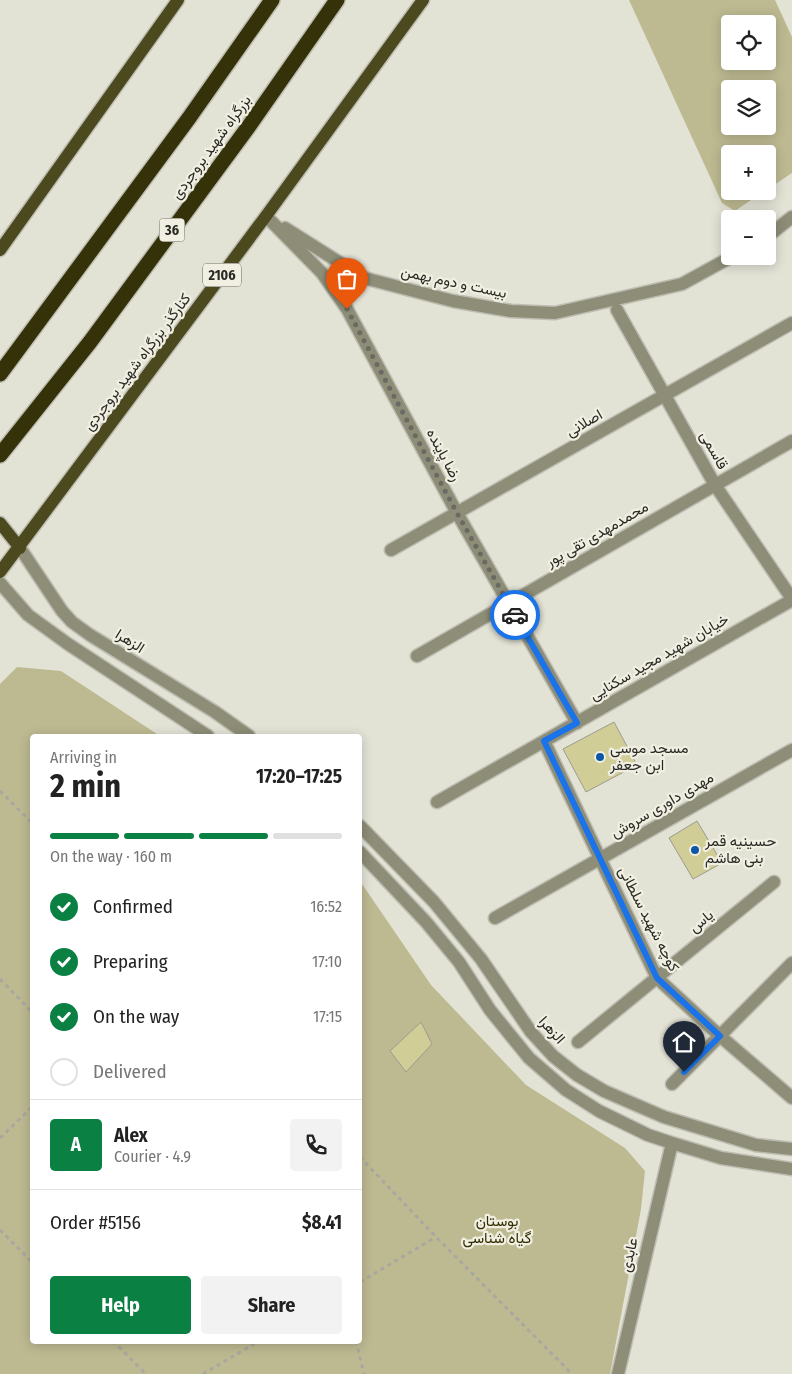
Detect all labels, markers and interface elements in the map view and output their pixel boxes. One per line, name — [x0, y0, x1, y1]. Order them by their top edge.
map controls — [721, 15, 776, 265]
button: locate — [721, 15, 776, 70]
button: layers — [721, 80, 776, 135]
street label: بزرگراه شهید بروجردی — [167, 91, 256, 203]
button: + — [721, 145, 776, 200]
button: − — [721, 210, 776, 265]
road number: 36 — [160, 218, 184, 242]
pin — [326, 258, 368, 309]
street label: بیست و دوم بهمن — [399, 262, 509, 303]
road number: 2106 — [203, 264, 241, 286]
icon: bag — [333, 265, 361, 293]
street label: کنارگذر بزرگراه شهید بروجردی — [80, 290, 195, 435]
street label: اصلانی — [563, 405, 606, 441]
street label: رضا پاینده — [422, 426, 465, 485]
street label: قاسمی — [695, 428, 732, 473]
street label: محمدمهدی تقی پور — [542, 497, 652, 572]
courier — [490, 590, 540, 640]
icon: car — [501, 601, 529, 629]
street label: خیابان شهید مجید سکنایی — [586, 610, 732, 705]
street label: الزهرا — [112, 625, 148, 657]
place label: مسجد موسی ابن جعفر — [609, 739, 689, 775]
text: Arriving in — [50, 748, 117, 767]
marker: مسجد موسی ابن جعفر — [594, 751, 606, 763]
text: 17:20–17:25 — [256, 765, 342, 788]
text: 2 min — [50, 767, 121, 805]
street label: مهدی داوری سروش — [607, 768, 717, 843]
place label: حسینیه قمر بنی هاشم — [704, 832, 776, 868]
marker: حسینیه قمر بنی هاشم — [689, 844, 701, 856]
text: On the way · 160 m — [50, 847, 172, 866]
street label: کوچه شهید سلطانی — [614, 863, 683, 975]
icon: check — [50, 893, 78, 921]
text: Confirmed — [93, 895, 173, 918]
text: 16:52 — [310, 897, 342, 916]
street label: یاس — [685, 906, 718, 937]
icon: check — [50, 948, 78, 976]
text: Preparing — [93, 950, 168, 973]
text: 17:10 — [312, 952, 342, 971]
icon: check — [50, 1003, 78, 1031]
text: On the way — [93, 1005, 179, 1028]
text: 17:15 — [313, 1007, 342, 1026]
street label: الزهرا — [535, 1012, 569, 1048]
pin — [663, 1021, 705, 1072]
icon: home — [670, 1028, 698, 1056]
text: Delivered — [93, 1060, 167, 1083]
button: phone — [290, 1119, 342, 1171]
text: Alex — [114, 1124, 148, 1147]
text: A — [71, 1133, 81, 1156]
text: Courier · 4.9 — [114, 1147, 191, 1166]
text: Order #5156 — [50, 1211, 141, 1234]
text: $8.41 — [302, 1211, 342, 1234]
park label: بوستان گیاه شناسی — [463, 1212, 532, 1248]
street label: عابدی — [616, 1236, 643, 1274]
button: Help — [50, 1276, 191, 1334]
button: Share — [201, 1276, 342, 1334]

